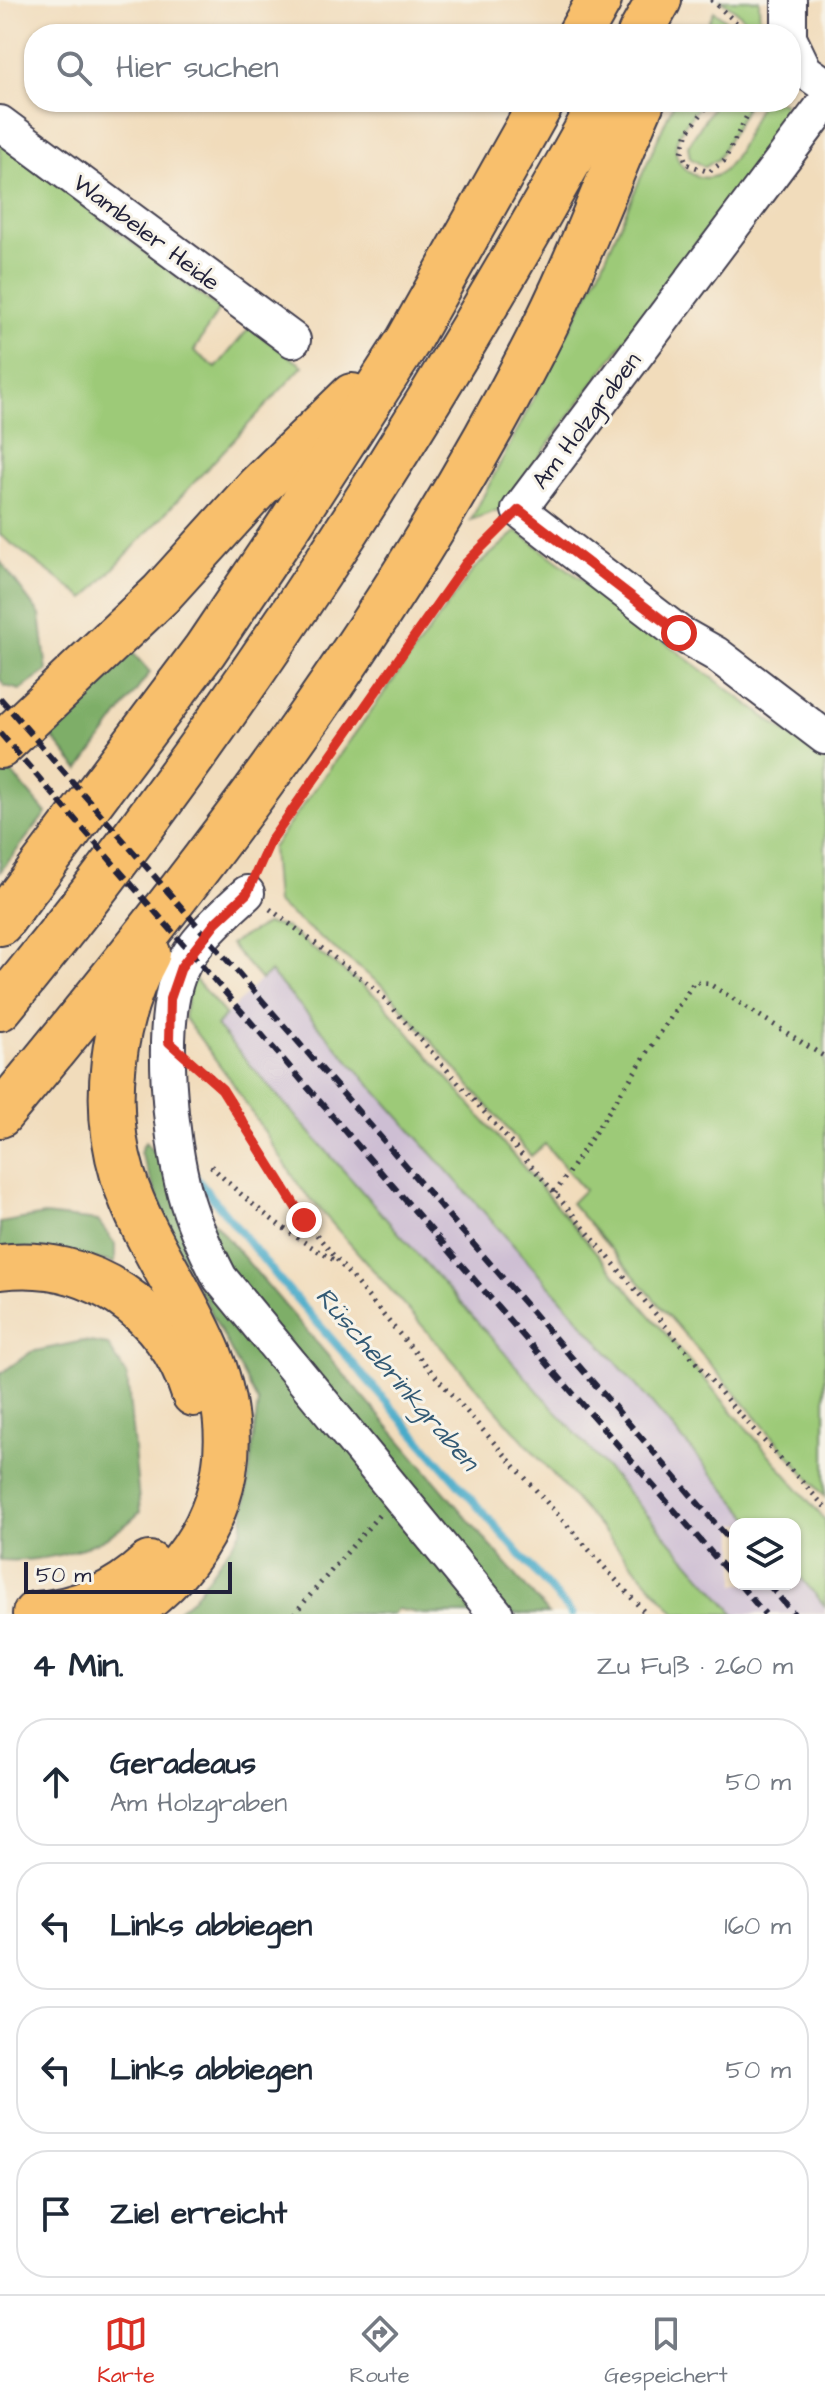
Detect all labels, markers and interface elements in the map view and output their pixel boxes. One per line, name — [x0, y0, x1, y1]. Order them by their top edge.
search box — [24, 24, 801, 112]
icon: search — [52, 46, 96, 90]
text: Hier suchen — [116, 47, 279, 89]
street label: Wambeler Heide — [66, 166, 227, 300]
street label: Am Holzgraben — [524, 345, 651, 497]
route start — [661, 615, 697, 651]
route end — [286, 1202, 322, 1238]
water label: Rüschebrinkgraben — [306, 1279, 488, 1481]
map controls — [729, 1518, 801, 1590]
button: layers — [729, 1518, 801, 1590]
scale bar — [24, 1558, 232, 1594]
text: 50 m — [36, 1560, 91, 1591]
text: 4 Min. — [32, 1642, 124, 1690]
text: Zu Fuß · 260 m — [597, 1648, 793, 1684]
text: Geradeaus — [110, 1743, 256, 1785]
icon: ahead — [34, 1760, 78, 1804]
text: 50 m — [726, 1764, 791, 1800]
text: Am Holzgraben — [110, 1785, 287, 1821]
icon: left — [34, 1904, 78, 1948]
text: Links abbiegen — [110, 1905, 312, 1947]
text: 160 m — [724, 1908, 791, 1944]
icon: left — [34, 2048, 78, 2092]
text: Links abbiegen — [110, 2049, 312, 2091]
text: 50 m — [726, 2052, 791, 2088]
icon: arrive — [34, 2192, 78, 2236]
text: Ziel erreicht — [110, 2193, 287, 2235]
tab: Karte — [97, 2312, 155, 2391]
tab: Route — [350, 2312, 410, 2391]
tab: Gespeichert — [604, 2312, 728, 2391]

